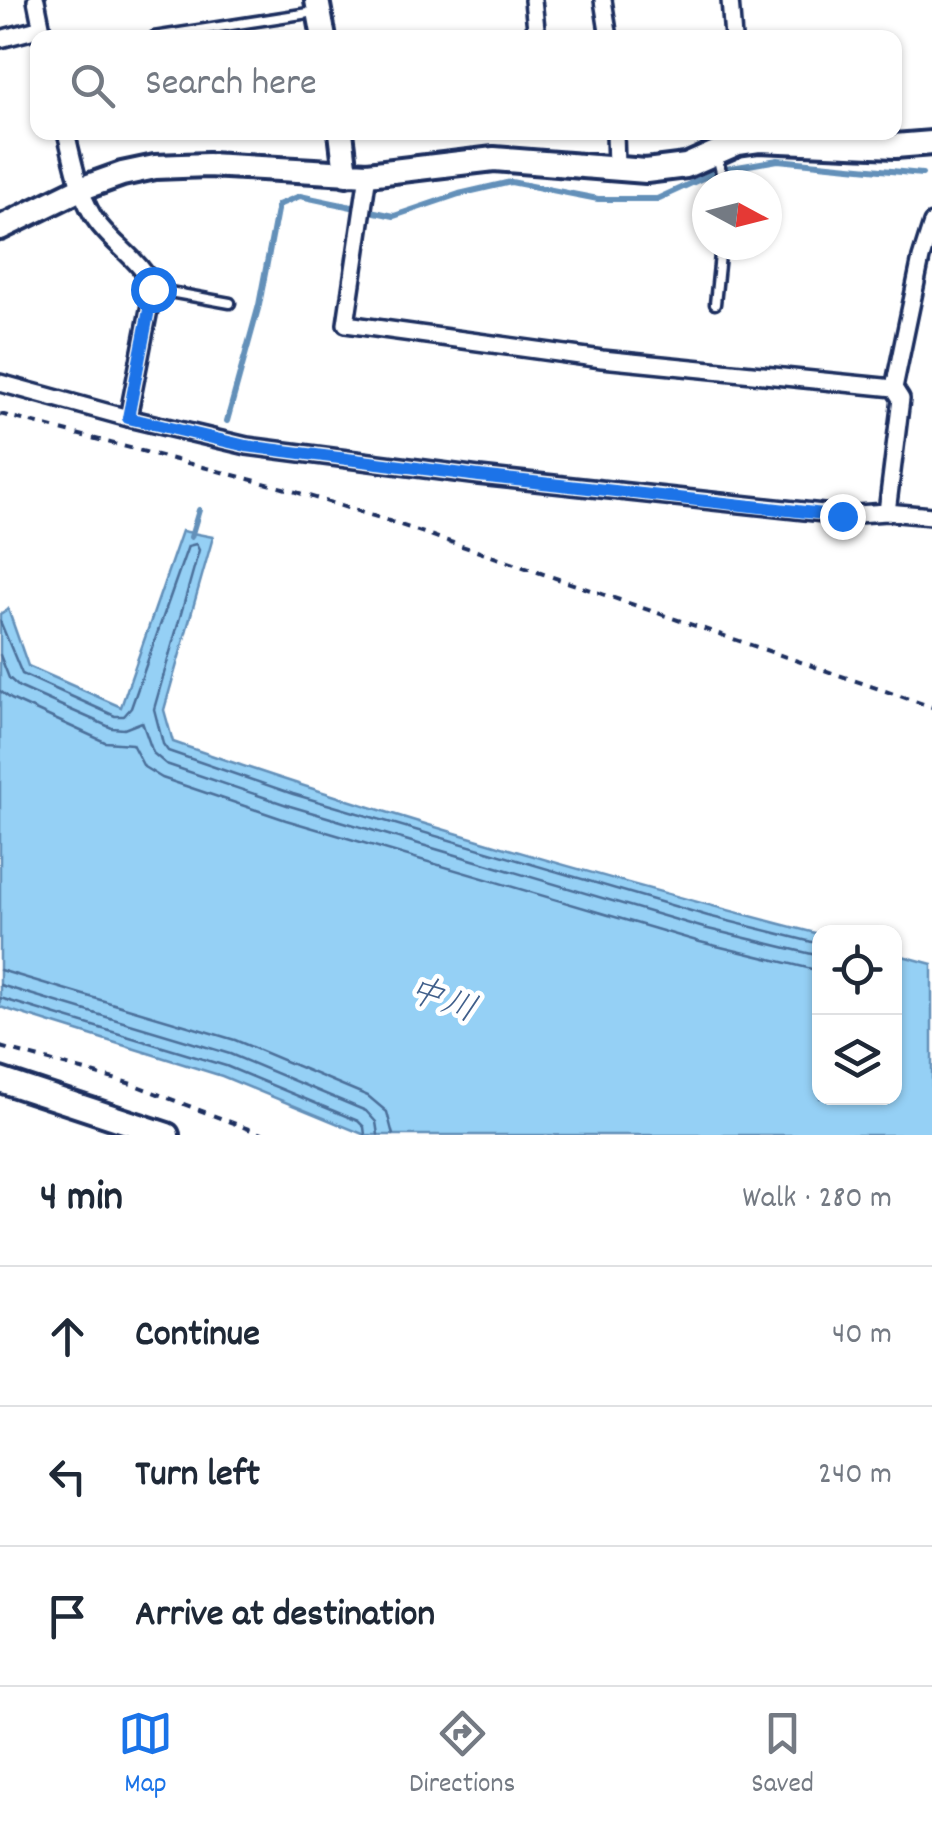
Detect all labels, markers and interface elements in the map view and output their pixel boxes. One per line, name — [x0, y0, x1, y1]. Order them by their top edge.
search box — [30, 30, 902, 140]
icon: search — [65, 58, 120, 113]
text: Search here — [145, 58, 317, 113]
north arrow — [692, 170, 782, 260]
route start — [131, 267, 177, 313]
route end — [820, 494, 866, 540]
map controls — [812, 925, 902, 1105]
button: locate — [812, 925, 902, 1015]
water label: 中川 — [400, 967, 483, 1038]
button: layers — [812, 1015, 902, 1105]
text: 4 min — [40, 1170, 123, 1230]
text: Walk · 280 m — [742, 1177, 892, 1223]
icon: ahead — [40, 1309, 95, 1364]
text: Continue — [135, 1309, 260, 1364]
text: 40 m — [832, 1313, 892, 1359]
icon: left — [40, 1449, 95, 1504]
text: Turn left — [135, 1449, 260, 1504]
text: 240 m — [818, 1453, 892, 1499]
icon: arrive — [40, 1589, 95, 1644]
text: Arrive at destination — [135, 1589, 435, 1644]
tab: Map — [118, 1706, 173, 1806]
tab: Directions — [409, 1706, 515, 1806]
tab: Saved — [751, 1706, 814, 1806]

